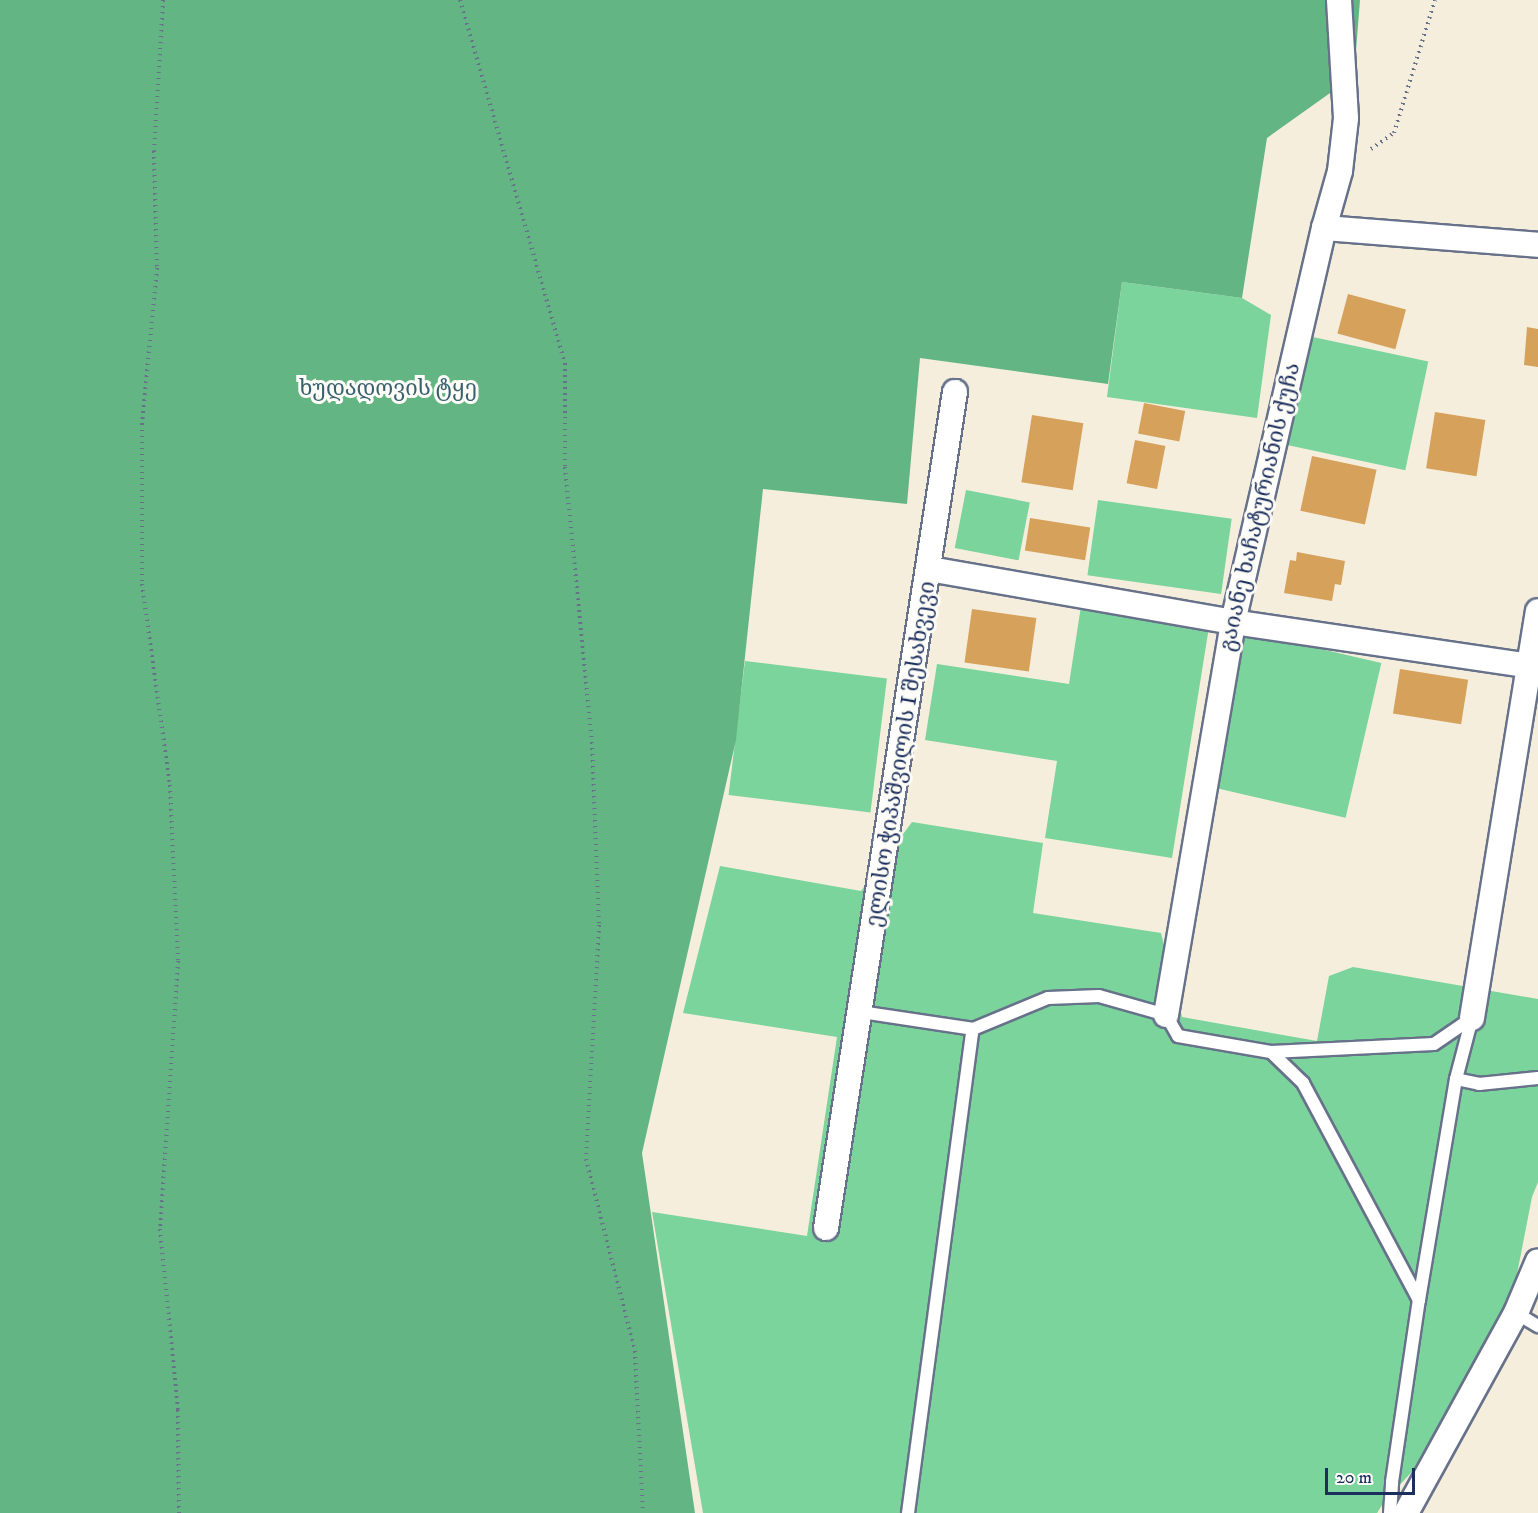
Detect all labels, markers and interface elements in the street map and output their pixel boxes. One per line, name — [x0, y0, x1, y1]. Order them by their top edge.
street label: გაიანე ხაჩატურიანის ქუჩა — [1214, 360, 1306, 654]
park label: ხუდადოვის ტყე — [299, 376, 477, 402]
street label: ელისო ჭიპაშვილის I შესახვევი — [861, 579, 941, 929]
scale bar — [1328, 1456, 1418, 1494]
text: 20 m — [1336, 1467, 1372, 1489]

